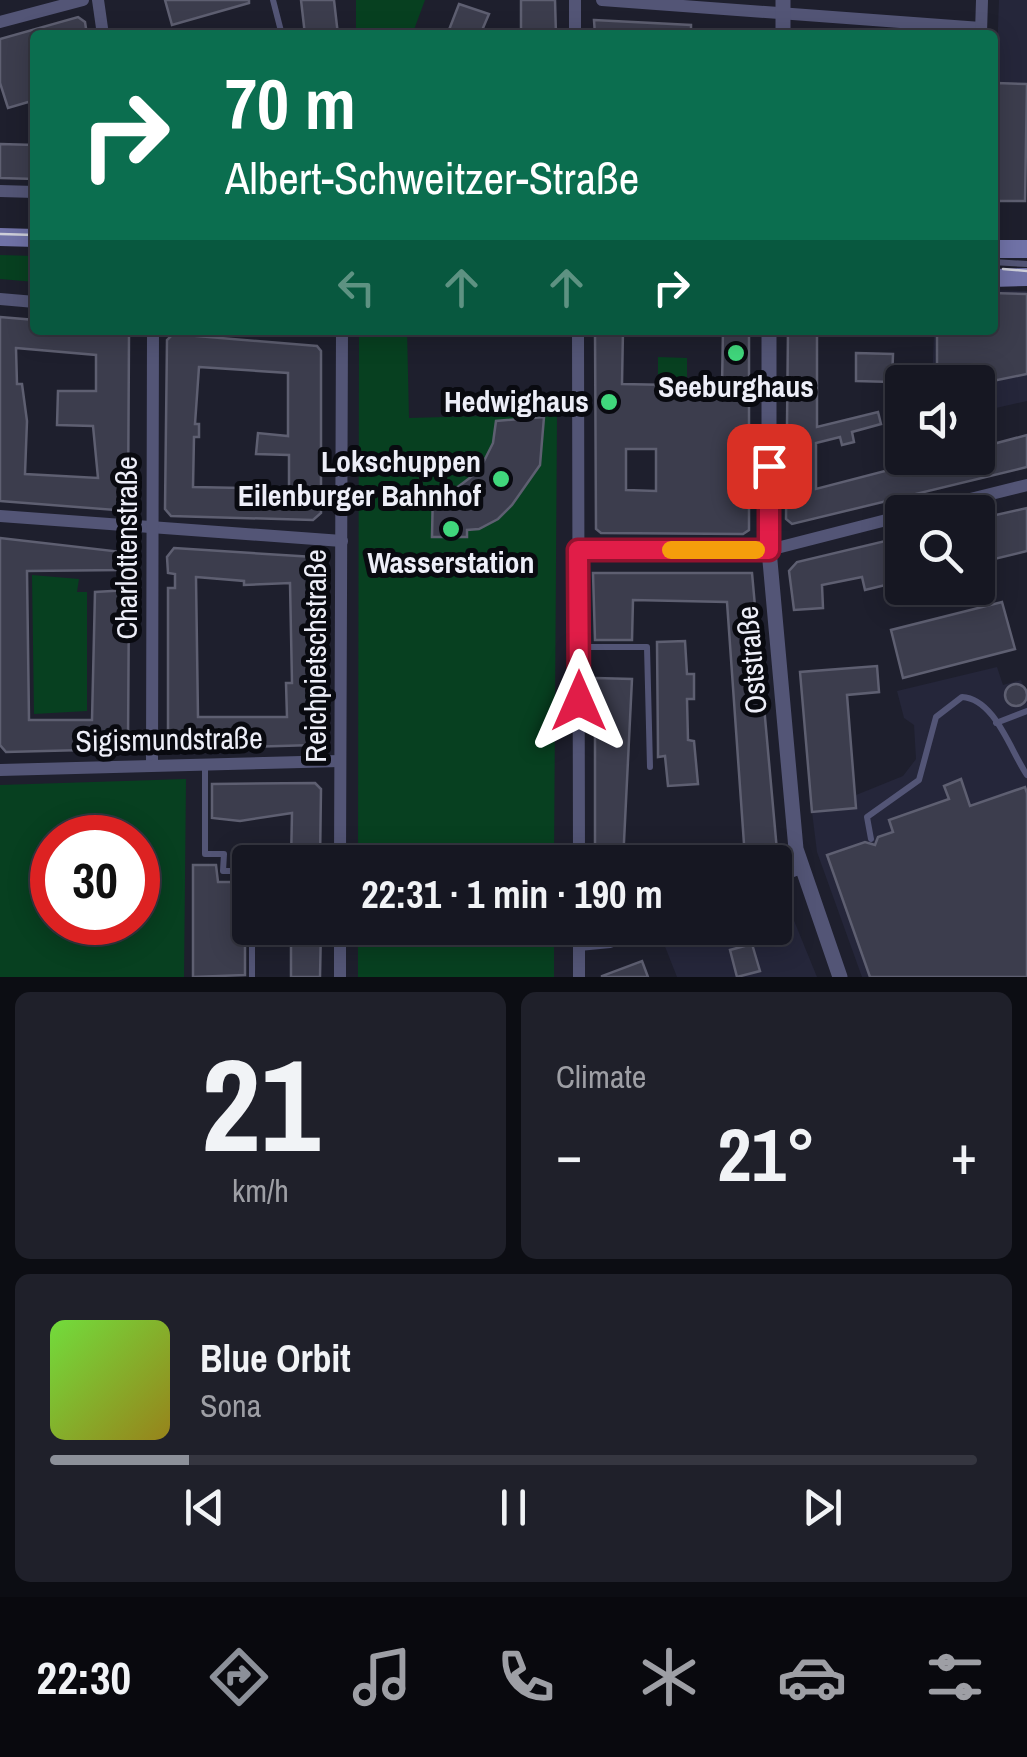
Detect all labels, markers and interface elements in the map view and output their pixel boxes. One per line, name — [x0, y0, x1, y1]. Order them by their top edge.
text: 70 m — [225, 57, 356, 151]
icon: right — [60, 70, 190, 200]
text: Albert-Schweitzer-Straße — [225, 147, 639, 208]
icon: left — [329, 260, 384, 315]
icon: ahead — [434, 260, 489, 315]
icon: ahead — [539, 260, 594, 315]
icon: right — [644, 260, 699, 315]
marker: Seeburghaus — [725, 342, 747, 364]
map controls — [885, 365, 995, 605]
button: sound — [885, 365, 995, 475]
place label: Seeburghaus — [658, 366, 814, 406]
place label: Hedwighaus — [444, 381, 589, 421]
marker: Hedwighaus — [598, 391, 620, 413]
pin — [727, 424, 812, 509]
icon: arrive — [742, 439, 797, 494]
place label: Lokschuppen Eilenburger Bahnhof — [238, 441, 482, 515]
street label: Charlottenstraße — [106, 456, 146, 640]
marker: Lokschuppen Eilenburger Bahnhof — [490, 468, 512, 490]
button: search — [885, 495, 995, 605]
marker: Wasserstation — [440, 518, 462, 540]
place label: Wasserstation — [367, 542, 535, 582]
street label: Reichpietschstraße — [295, 549, 335, 763]
street label: Oststraße — [726, 605, 776, 716]
position arrow — [527, 649, 631, 753]
street label: Sigismundstraße — [75, 717, 263, 761]
speed limit sign: 30 — [30, 815, 160, 945]
text: 22:31 · 1 min · 190 m — [361, 869, 663, 920]
text: 21 — [201, 1016, 320, 1192]
text: Climate — [556, 1055, 646, 1098]
text: 21° — [717, 1103, 816, 1204]
text: − — [556, 1117, 582, 1191]
text: + — [951, 1117, 977, 1191]
text: km/h — [232, 1169, 289, 1212]
text: Blue Orbit — [200, 1333, 351, 1384]
text: Sona — [200, 1384, 261, 1427]
icon: previous — [177, 1480, 232, 1535]
icon: pause — [486, 1480, 541, 1535]
icon: next — [795, 1480, 850, 1535]
icon: directions — [204, 1642, 274, 1712]
icon: music — [347, 1642, 417, 1712]
icon: phone — [491, 1642, 561, 1712]
icon: climate — [634, 1642, 704, 1712]
icon: car — [777, 1642, 847, 1712]
icon: filters — [920, 1642, 990, 1712]
text: 22:30 — [37, 1647, 131, 1708]

